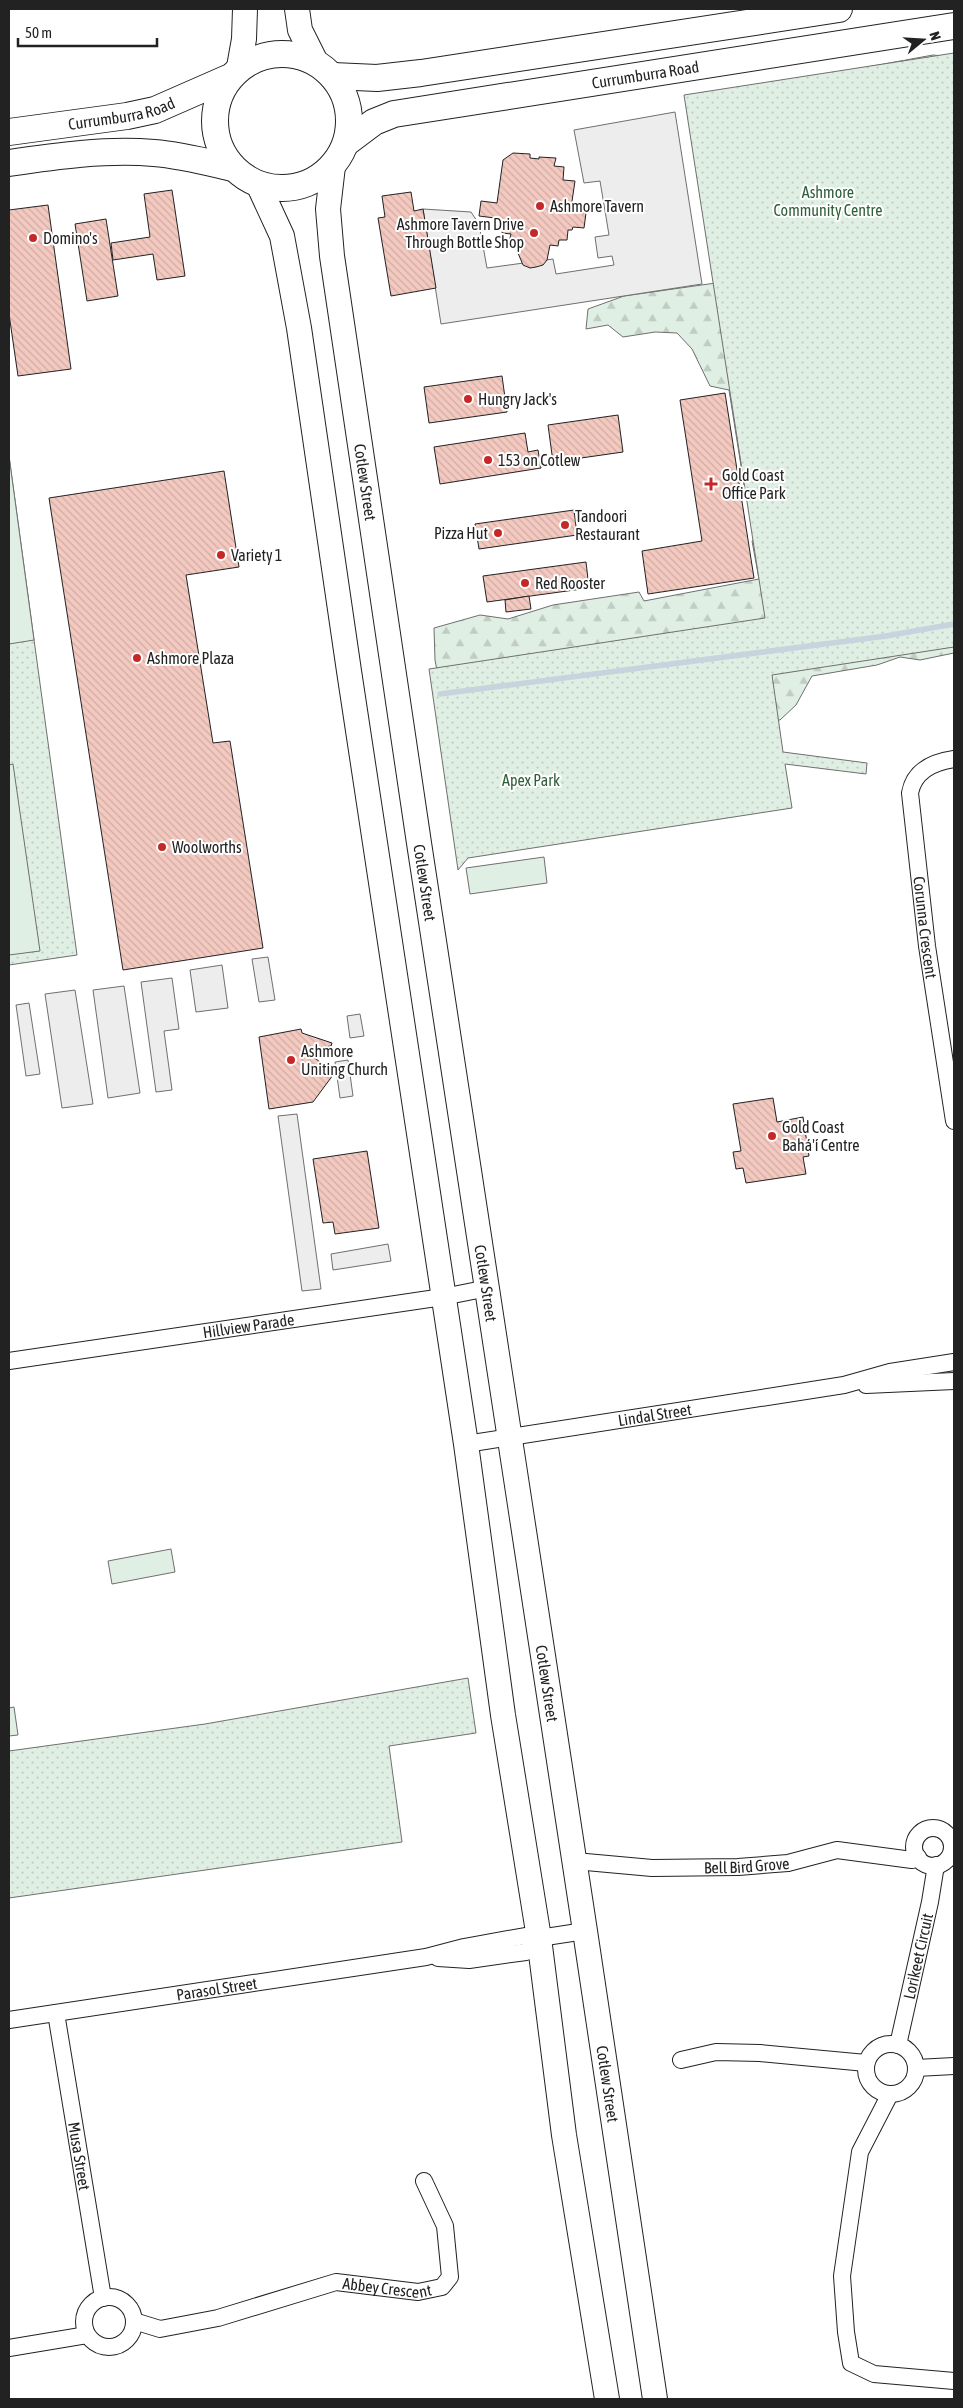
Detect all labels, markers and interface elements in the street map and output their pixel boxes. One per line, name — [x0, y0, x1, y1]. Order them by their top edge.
scale bar — [18, 15, 156, 47]
north arrow — [898, 15, 948, 65]
text: 50 m — [25, 24, 52, 41]
text: N — [926, 30, 944, 42]
street label: Currumburra Road — [590, 57, 700, 92]
street label: Currumburra Road — [67, 94, 177, 133]
park label: Ashmore Community Centre — [773, 183, 883, 220]
place label: Ashmore Tavern — [550, 197, 644, 215]
marker: Ashmore Tavern — [534, 200, 546, 212]
place label: Ashmore Tavern Drive Through Bottle Shop — [397, 215, 524, 252]
marker: Ashmore Tavern Drive Through Bottle Shop — [528, 227, 540, 239]
place label: Domino's — [43, 229, 98, 247]
marker: Domino's — [27, 232, 39, 244]
place label: Hungry Jack's — [478, 390, 557, 409]
marker: Hungry Jack's — [462, 393, 474, 405]
street label: Cotlew Street — [351, 442, 380, 522]
place label: 153 on Cotlew — [498, 451, 581, 469]
marker: 153 on Cotlew — [482, 454, 494, 466]
place label: Gold Coast Office Park — [722, 466, 786, 502]
marker: Gold Coast Office Park — [704, 477, 718, 491]
place label: Tandoori Restaurant — [575, 507, 640, 543]
marker: Tandoori Restaurant — [559, 519, 571, 531]
place label: Pizza Hut — [434, 524, 488, 542]
marker: Pizza Hut — [492, 527, 504, 539]
place label: Variety 1 — [231, 546, 282, 565]
marker: Variety 1 — [215, 549, 227, 561]
place label: Red Rooster — [535, 574, 605, 592]
marker: Red Rooster — [519, 577, 531, 589]
place label: Ashmore Plaza — [147, 649, 234, 667]
marker: Ashmore Plaza — [131, 652, 143, 664]
park label: Apex Park — [502, 771, 560, 790]
place label: Woolworths — [172, 838, 242, 856]
marker: Woolworths — [156, 841, 168, 853]
street label: Cotlew Street — [410, 843, 440, 923]
street label: Corunna Crescent — [910, 875, 941, 980]
place label: Ashmore Uniting Church — [301, 1042, 388, 1079]
marker: Ashmore Uniting Church — [285, 1054, 297, 1066]
place label: Gold Coast Bahá'í Centre — [782, 1118, 860, 1154]
marker: Gold Coast Bahá'í Centre — [766, 1130, 778, 1142]
street label: Cotlew Street — [471, 1243, 501, 1323]
street label: Hillview Parade — [201, 1310, 295, 1341]
street label: Lindal Street — [617, 1400, 693, 1429]
street label: Cotlew Street — [532, 1644, 562, 1723]
street label: Bell Bird Grove — [704, 1854, 790, 1876]
street label: Lorikeet Circuit — [900, 1911, 936, 2001]
street label: Parasol Street — [175, 1974, 259, 2004]
street label: Cotlew Street — [593, 2044, 623, 2124]
street label: Musa Street — [65, 2121, 94, 2192]
street label: Abbey Crescent — [342, 2274, 433, 2301]

